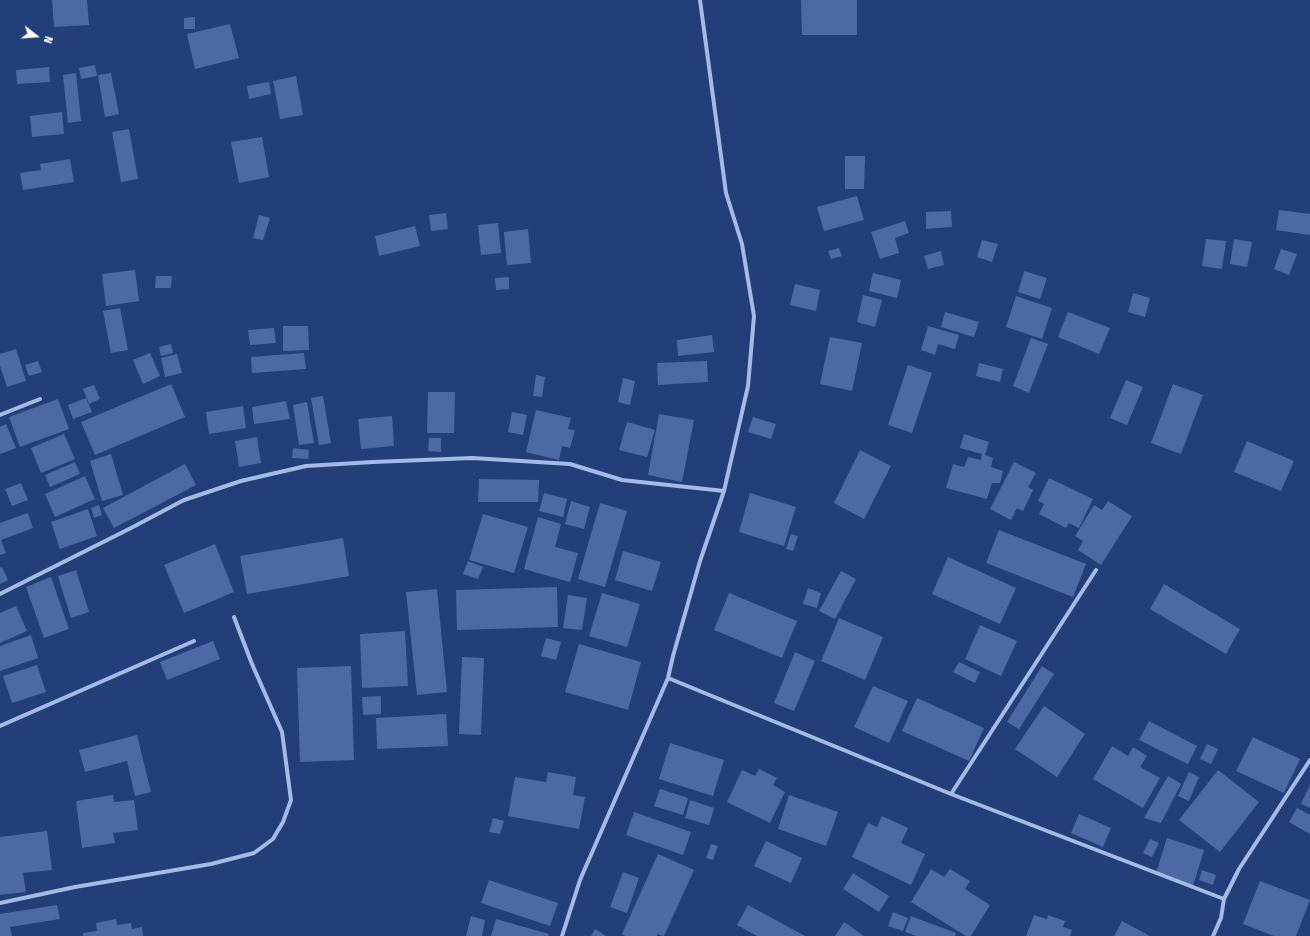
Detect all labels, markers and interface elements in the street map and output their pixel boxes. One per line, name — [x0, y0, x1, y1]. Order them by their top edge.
north arrow — [16, 16, 56, 56]
text: N — [41, 35, 55, 45]

